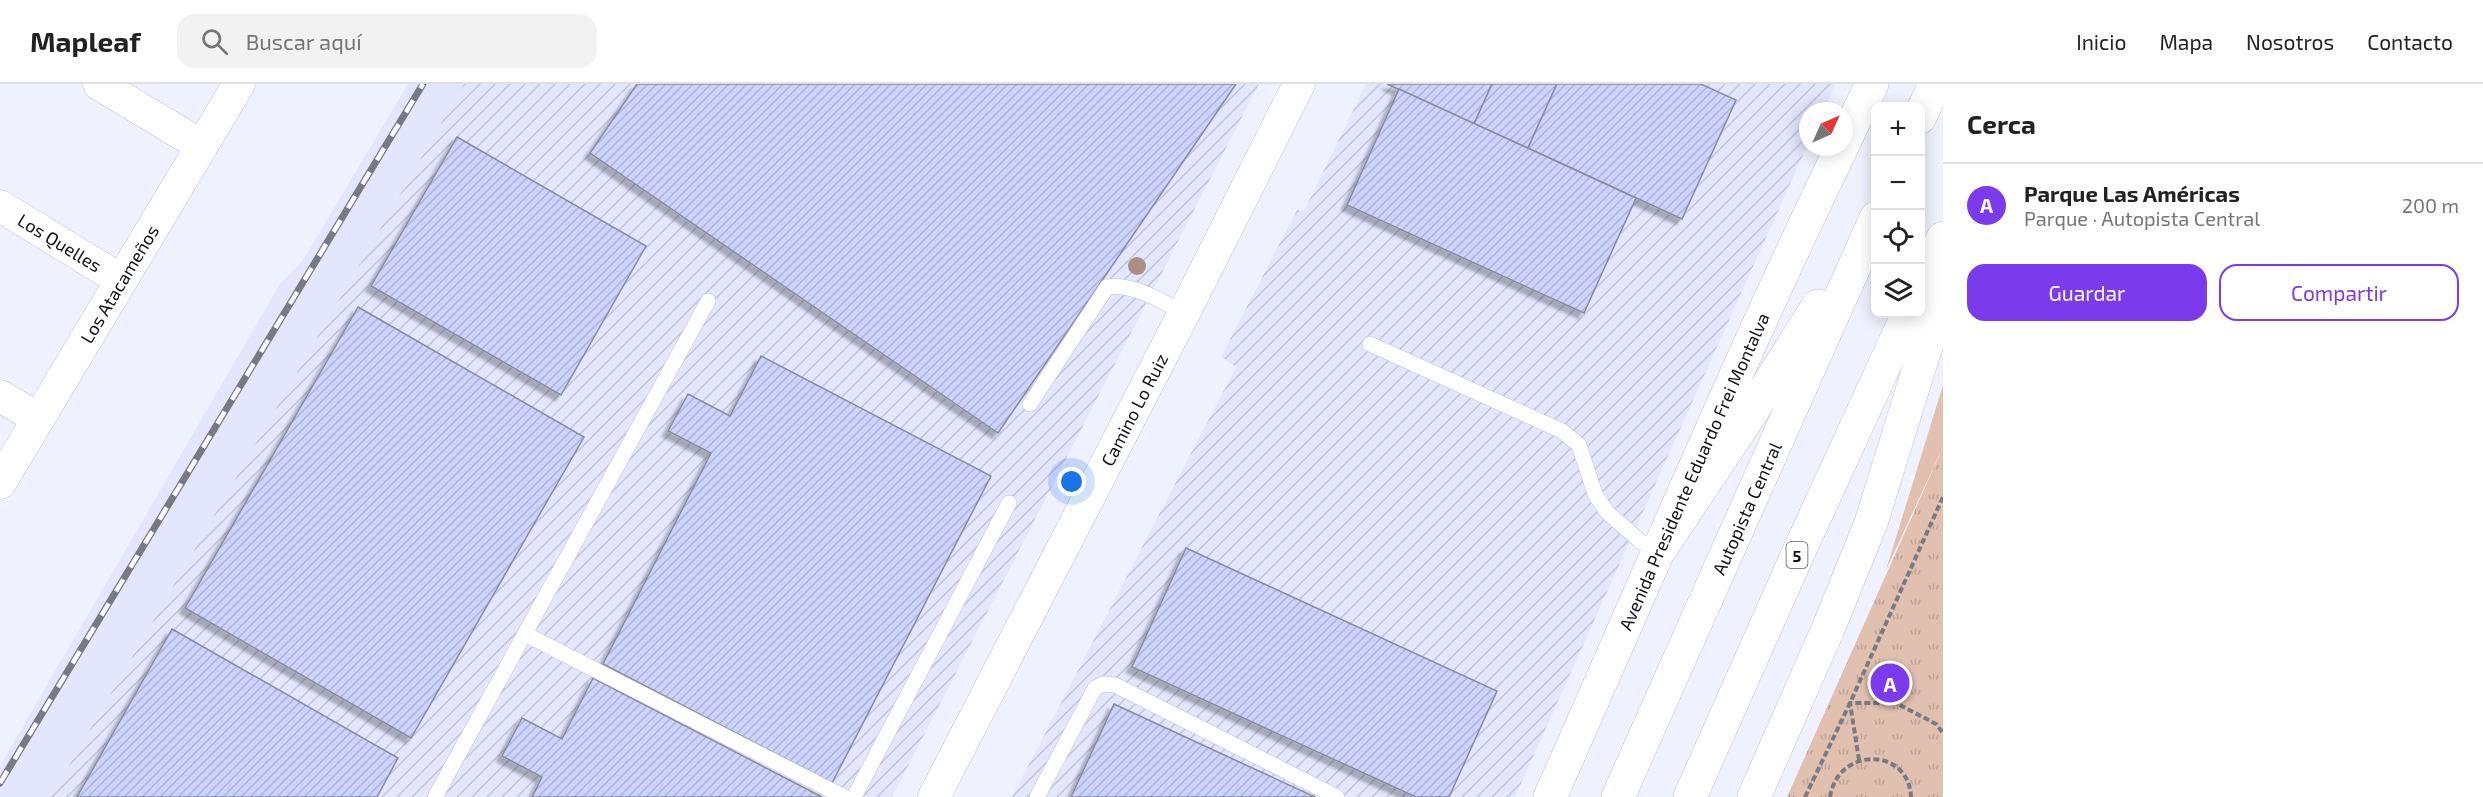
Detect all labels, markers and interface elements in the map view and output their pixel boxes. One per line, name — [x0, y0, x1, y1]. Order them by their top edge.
search box — [177, 14, 597, 68]
text: Mapleaf — [30, 24, 141, 58]
icon: search — [198, 25, 231, 58]
text: Buscar aquí — [246, 28, 362, 54]
text: Inicio — [2076, 29, 2126, 54]
text: Mapa — [2159, 29, 2213, 54]
text: Nosotros — [2246, 29, 2334, 54]
text: Contacto — [2367, 29, 2453, 54]
north arrow — [1799, 102, 1853, 156]
map controls — [1871, 102, 1925, 318]
button: + — [1871, 102, 1925, 156]
text: Cerca — [1967, 108, 2036, 139]
button: − — [1871, 156, 1925, 210]
text: Parque Las Américas — [2024, 180, 2240, 206]
text: A — [1980, 193, 1993, 217]
text: 200 m — [2402, 193, 2459, 217]
text: Parque · Autopista Central — [2024, 206, 2260, 230]
street label: Los Quelles — [14, 209, 106, 276]
button: locate — [1871, 210, 1925, 264]
street label: Los Atacameños — [75, 221, 163, 347]
button: layers — [1871, 264, 1925, 318]
button: Guardar — [1967, 264, 2207, 321]
button: Compartir — [2219, 264, 2459, 321]
street label: Avenida Presidente Eduardo Frei Montalva — [1614, 309, 1774, 634]
street label: Camino Lo Ruiz — [1096, 350, 1172, 470]
street label: Autopista Central — [1707, 438, 1786, 578]
your location — [1057, 467, 1086, 496]
road number: 5 — [1786, 542, 1808, 568]
pin: A — [1870, 660, 1910, 706]

